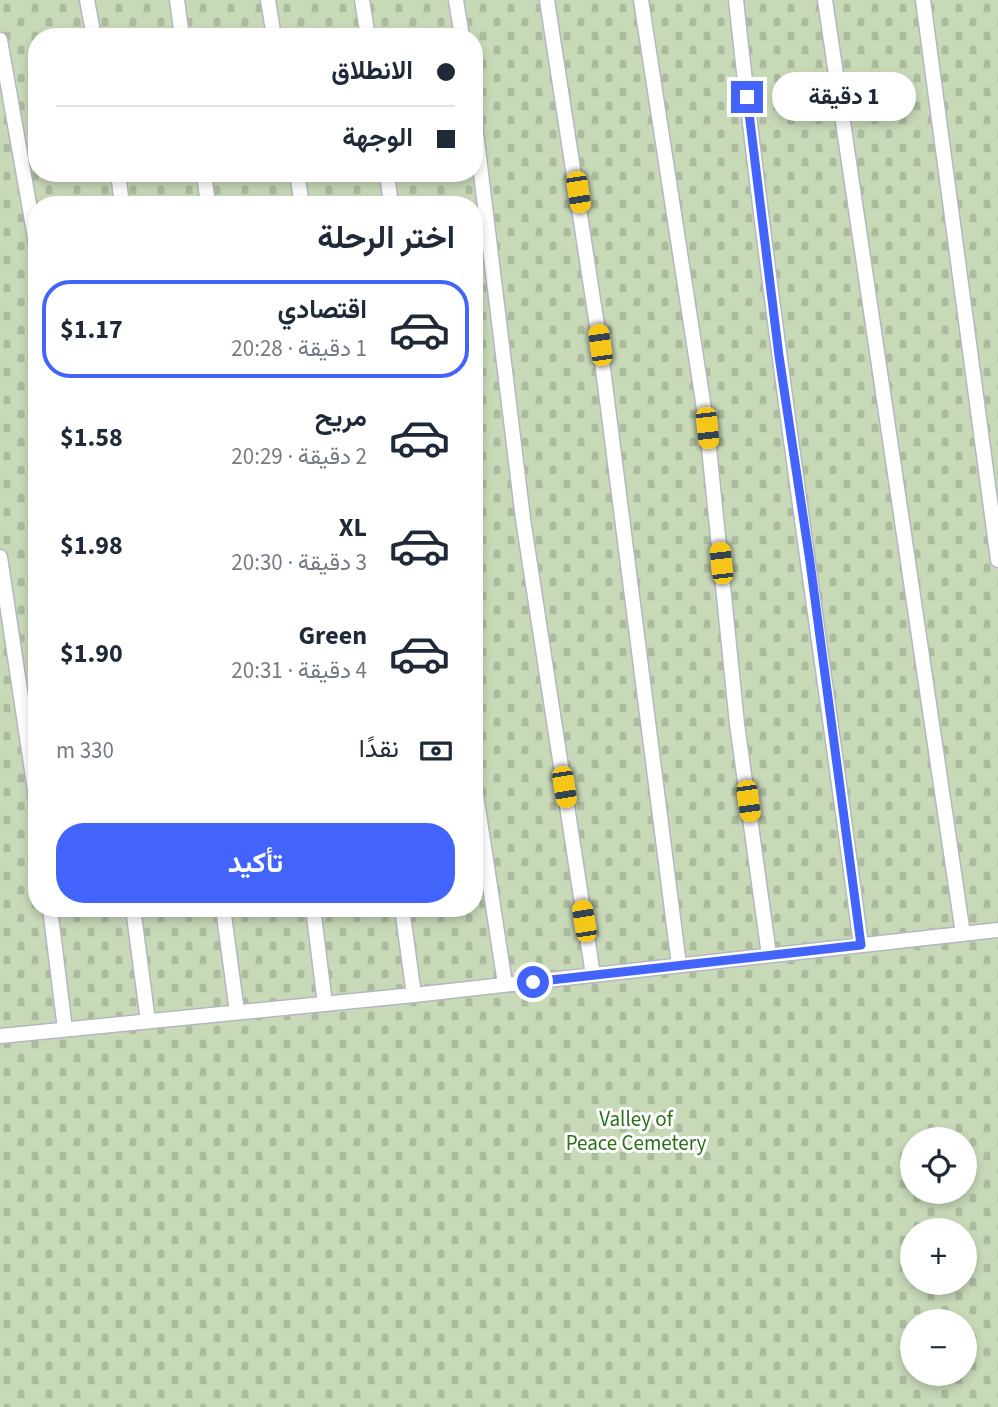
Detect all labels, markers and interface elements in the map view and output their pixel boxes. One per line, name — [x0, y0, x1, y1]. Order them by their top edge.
text: الانطلاق — [331, 52, 413, 89]
callout: 1 دقيقة — [772, 72, 915, 122]
text: 1 دقيقة — [809, 80, 880, 113]
route end — [731, 81, 763, 113]
text: الوجهة — [342, 119, 413, 156]
car — [565, 170, 592, 214]
text: اختر الرحلة — [317, 215, 455, 261]
text: اقتصادي — [278, 291, 367, 328]
icon: car — [388, 298, 451, 361]
text: $1.17 — [60, 311, 123, 348]
car — [587, 323, 614, 367]
text: 1 دقيقة · 20:28 — [231, 332, 367, 365]
text: مريح — [315, 399, 367, 436]
icon: car — [388, 406, 451, 469]
car — [695, 406, 720, 450]
text: $1.58 — [60, 419, 123, 456]
text: 2 دقيقة · 20:29 — [231, 440, 367, 473]
text: XL — [339, 509, 367, 546]
icon: car — [388, 514, 451, 577]
text: $1.98 — [60, 527, 123, 564]
car — [709, 541, 734, 585]
text: 3 دقيقة · 20:30 — [231, 546, 367, 579]
text: Green — [299, 617, 367, 654]
icon: car — [388, 622, 451, 685]
text: $1.90 — [60, 635, 123, 672]
text: 4 دقيقة · 20:31 — [231, 654, 367, 687]
text: نقدًا — [359, 730, 399, 767]
icon: cash — [417, 732, 455, 770]
text: 330 m — [56, 734, 114, 767]
car — [551, 765, 578, 809]
car — [735, 779, 762, 823]
button: تأكيد — [56, 823, 455, 903]
car — [571, 899, 598, 943]
route start — [517, 966, 549, 998]
park label: Valley of Peace Cemetery — [566, 1104, 707, 1158]
map controls — [900, 1127, 977, 1386]
button: locate — [900, 1127, 977, 1204]
button: + — [900, 1218, 977, 1295]
button: − — [900, 1309, 977, 1386]

